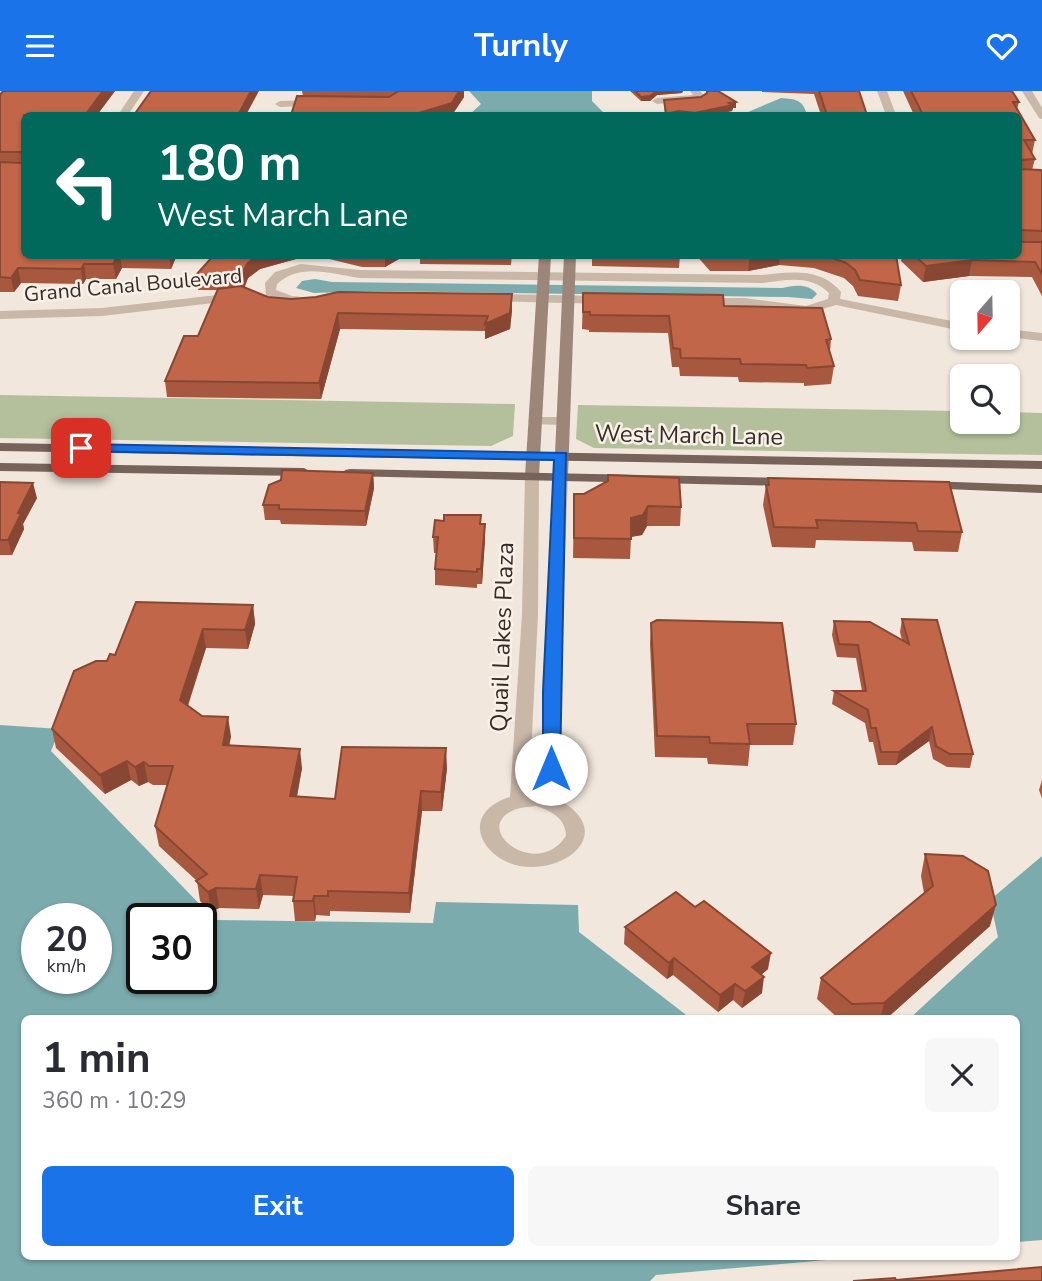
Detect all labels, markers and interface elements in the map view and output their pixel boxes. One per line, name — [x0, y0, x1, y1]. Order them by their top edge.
text: Turnly — [474, 24, 568, 67]
icon: menu — [21, 27, 59, 65]
icon: heart — [983, 27, 1021, 65]
text: 180 m — [157, 130, 301, 197]
icon: left — [42, 140, 133, 231]
text: West March Lane — [157, 194, 408, 237]
street label: Grand Canal Boulevard — [23, 262, 243, 308]
north arrow — [950, 280, 1020, 350]
map controls — [950, 280, 1020, 434]
button: search — [950, 364, 1020, 434]
street label: West March Lane — [594, 417, 784, 453]
pin — [51, 418, 111, 478]
icon: arrive — [62, 429, 100, 467]
street label: Quail Lakes Plaza — [483, 541, 521, 733]
position arrow — [514, 732, 588, 806]
speed limit sign: 30 — [126, 903, 217, 994]
text: 20 — [45, 916, 88, 963]
text: km/h — [47, 954, 86, 978]
text: 1 min — [42, 1030, 151, 1087]
button: close — [925, 1038, 999, 1112]
text: 360 m · 10:29 — [42, 1085, 187, 1116]
button: Exit — [42, 1166, 514, 1246]
button: Share — [528, 1166, 999, 1246]

